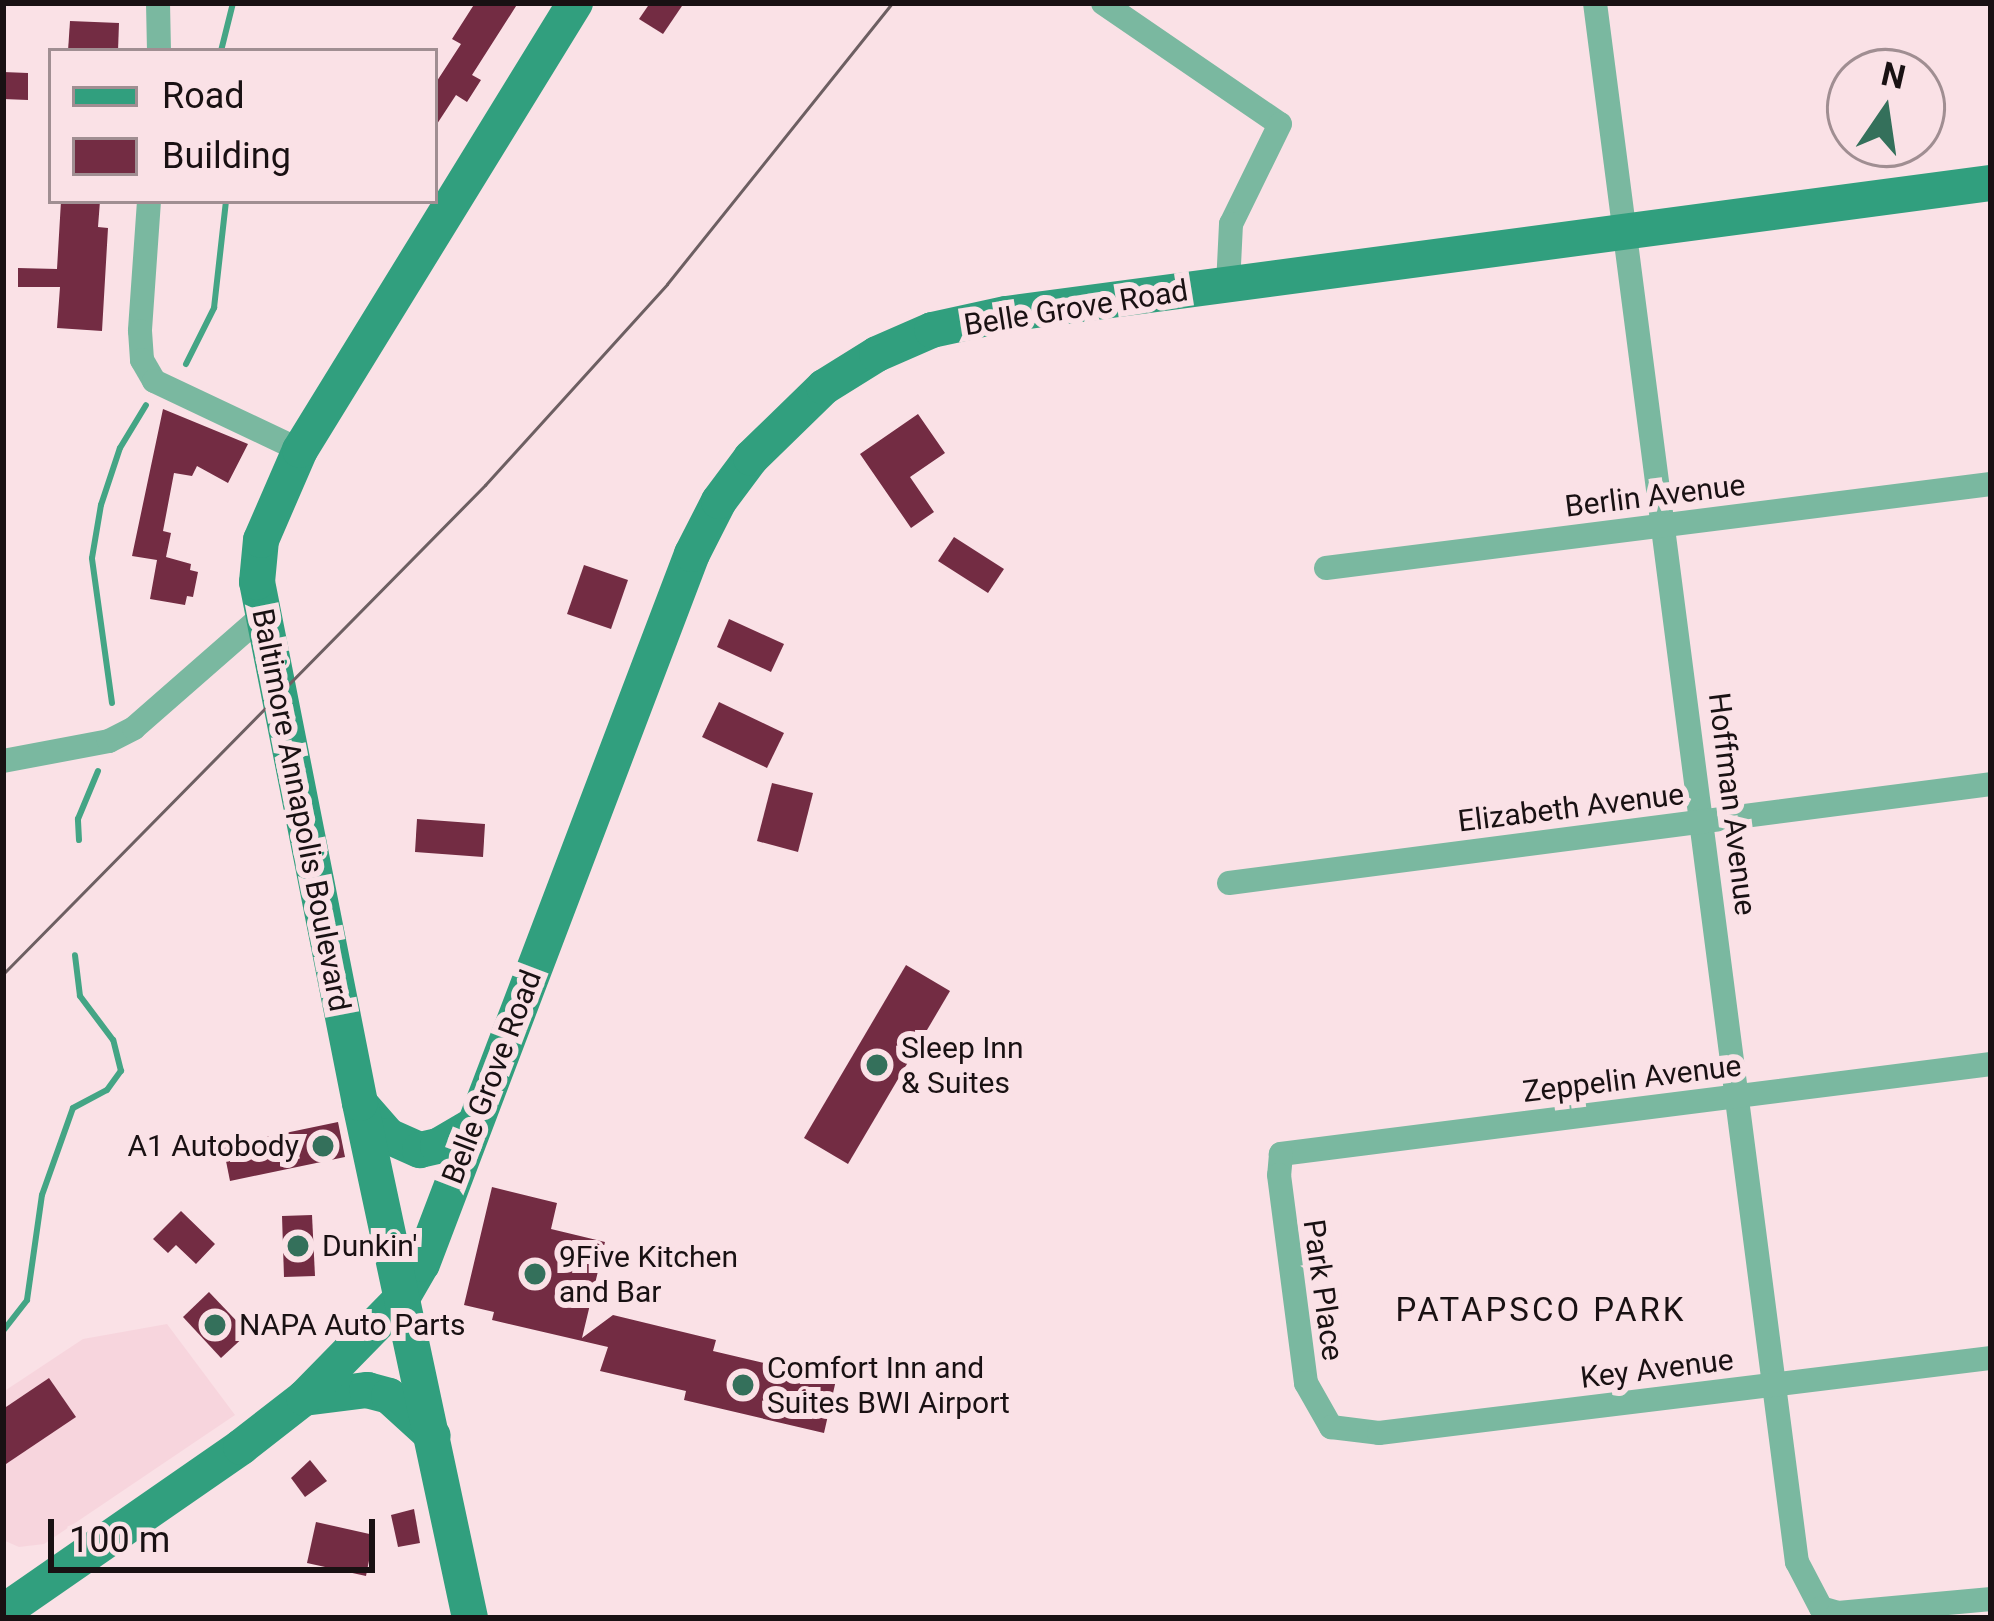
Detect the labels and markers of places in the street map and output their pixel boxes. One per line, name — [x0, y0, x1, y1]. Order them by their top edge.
place label: Sleep Inn & Suites — [901, 1030, 1024, 1100]
marker: Sleep Inn & Suites — [864, 1052, 890, 1078]
place label: A1 Autobody — [127, 1128, 299, 1164]
marker: A1 Autobody — [310, 1133, 336, 1159]
place label: Dunkin' — [322, 1228, 418, 1264]
marker: Dunkin' — [285, 1233, 311, 1259]
place label: 9Five Kitchen and Bar — [559, 1239, 738, 1310]
marker: 9Five Kitchen and Bar — [522, 1261, 548, 1287]
place label: NAPA Auto Parts — [239, 1307, 465, 1343]
marker: NAPA Auto Parts — [202, 1312, 228, 1338]
place label: Comfort Inn and Suites BWI Airport — [767, 1350, 1010, 1420]
marker: Comfort Inn and Suites BWI Airport — [730, 1372, 756, 1398]

